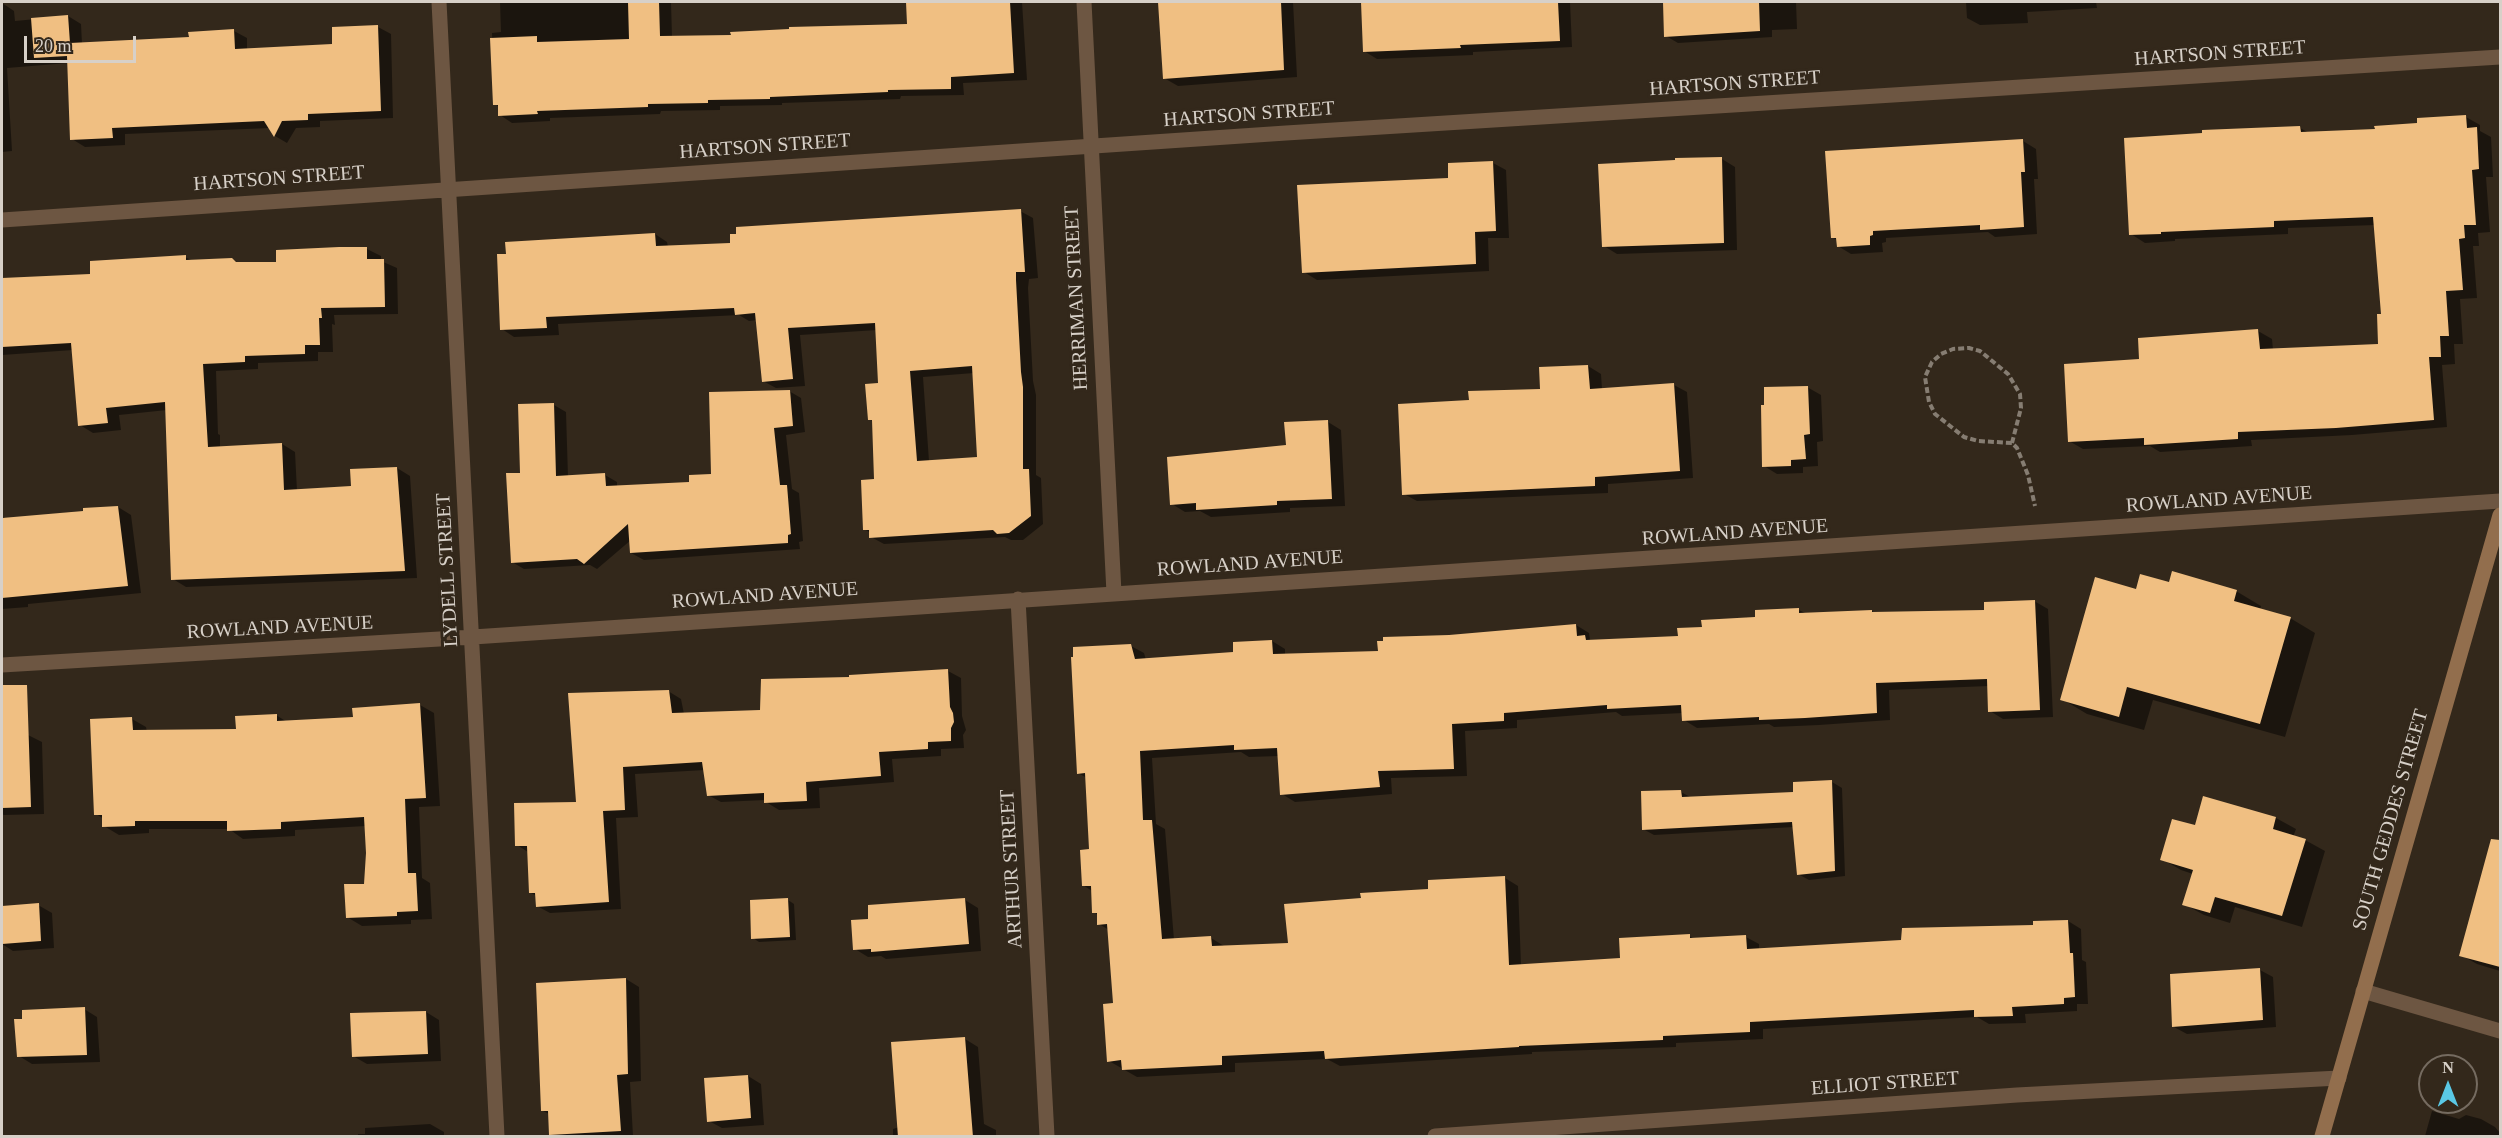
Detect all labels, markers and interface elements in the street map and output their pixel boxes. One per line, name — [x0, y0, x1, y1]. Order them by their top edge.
scale bar — [27, 24, 140, 62]
text: 20 m — [35, 36, 72, 56]
street label: HARTSON STREET — [2134, 36, 2306, 72]
street label: HARTSON STREET — [1649, 66, 1821, 102]
street label: HARTSON STREET — [1163, 97, 1335, 133]
street label: HARTSON STREET — [679, 129, 851, 165]
street label: HARTSON STREET — [193, 161, 365, 197]
street label: HERRIMAN STREET — [1060, 205, 1094, 391]
street label: ROWLAND AVENUE — [2125, 482, 2313, 518]
street label: LYDELL STREET — [432, 492, 464, 648]
street label: ROWLAND AVENUE — [1641, 515, 1829, 551]
street label: ROWLAND AVENUE — [1156, 546, 1344, 582]
street label: ROWLAND AVENUE — [671, 578, 859, 614]
street label: ROWLAND AVENUE — [186, 611, 374, 645]
street label: SOUTH GEDDES STREET — [2348, 707, 2434, 933]
street label: ARTHUR STREET — [996, 789, 1028, 949]
north arrow — [2418, 1054, 2478, 1114]
text: N — [2442, 1059, 2454, 1076]
street label: ELLIOT STREET — [1810, 1067, 1960, 1101]

